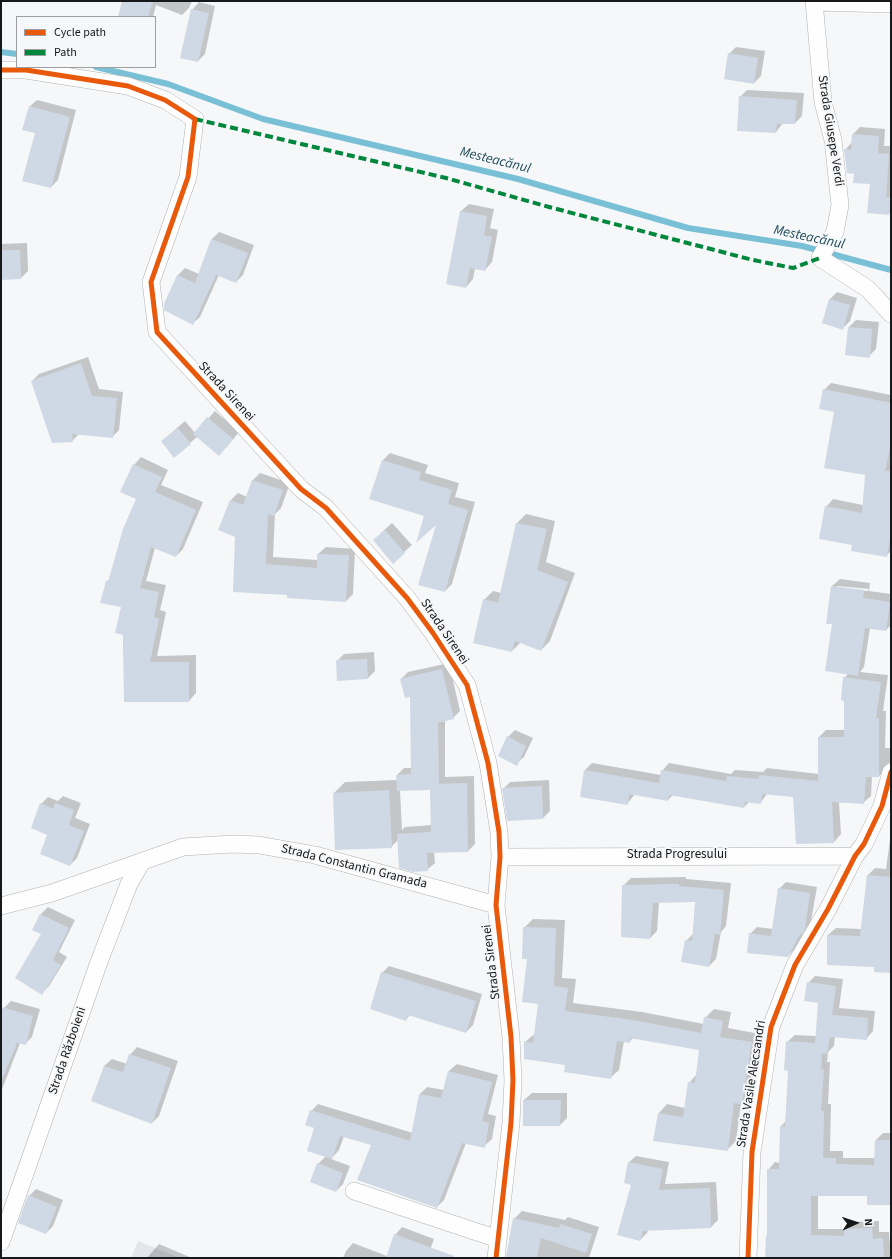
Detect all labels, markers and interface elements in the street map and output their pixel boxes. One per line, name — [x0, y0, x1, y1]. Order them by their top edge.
legend — [16, 16, 156, 68]
text: Cycle path — [54, 24, 106, 41]
text: Path — [54, 44, 77, 61]
street label: Strada Giusepe Verdi — [814, 74, 846, 188]
water label: Mesteacănul — [458, 144, 532, 178]
water label: Mesteacănul — [772, 222, 846, 254]
street label: Strada Sirenei — [194, 359, 258, 425]
street label: Strada Sirenei — [416, 596, 472, 668]
street label: Strada Constantin Gramada — [279, 841, 429, 893]
street label: Strada Progresului — [627, 847, 727, 863]
street label: Strada Sirenei — [480, 923, 504, 1001]
street label: Strada Războieni — [46, 1005, 90, 1097]
street label: Strada Vasile Alecsandri — [734, 1019, 770, 1149]
north arrow — [836, 1203, 876, 1243]
text: N — [861, 1218, 876, 1226]

